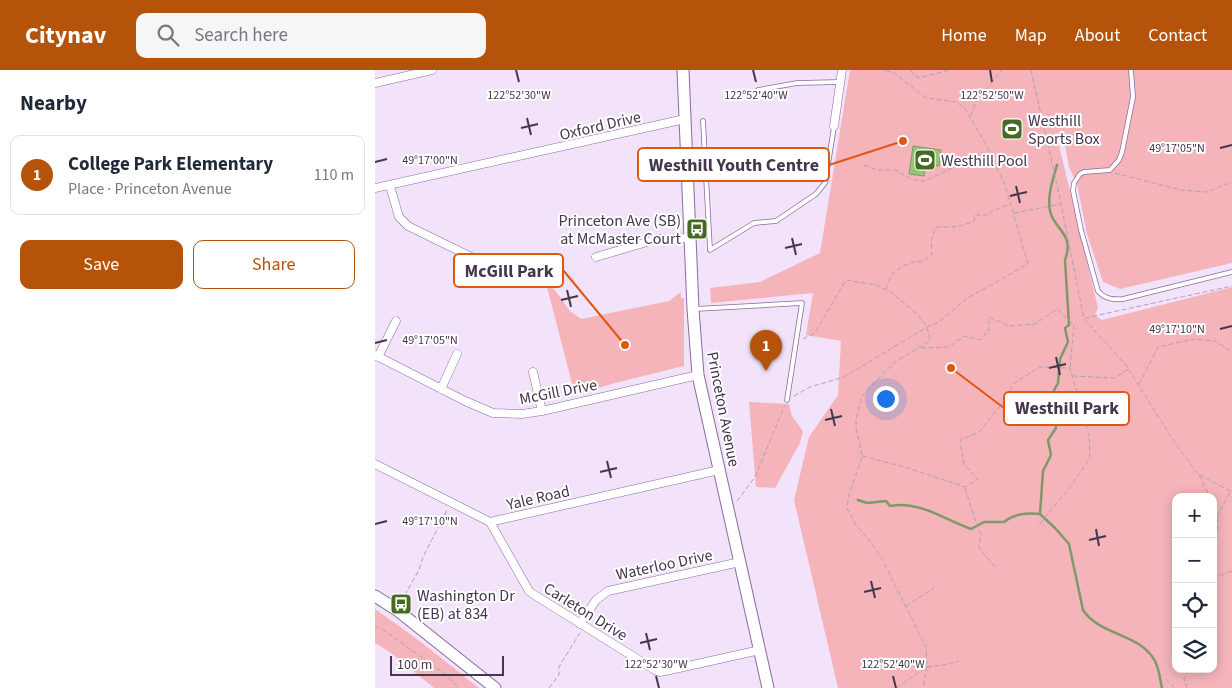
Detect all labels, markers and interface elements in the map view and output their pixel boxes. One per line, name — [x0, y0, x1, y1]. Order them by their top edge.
search box — [136, 13, 486, 58]
text: Citynav — [25, 18, 106, 53]
icon: search — [154, 21, 182, 49]
text: Search here — [194, 22, 288, 49]
text: Home — [941, 23, 987, 48]
text: Map — [1015, 23, 1047, 48]
text: About — [1075, 23, 1120, 48]
text: Contact — [1148, 23, 1207, 48]
text: 122°52'30"W — [487, 87, 551, 104]
text: 122°52'40"W — [724, 87, 788, 104]
text: 122°52'50"W — [960, 87, 1024, 104]
text: Nearby — [20, 88, 87, 118]
street label: Oxford Drive — [557, 106, 643, 146]
place label: Westhill Sports Box — [1028, 110, 1100, 150]
sports icon: Westhill Sports Box — [1000, 117, 1024, 141]
text: 49°17'05"N — [1149, 140, 1205, 157]
callout: Westhill Youth Centre — [638, 148, 829, 181]
sports icon: Westhill Pool — [913, 148, 937, 172]
place label: Westhill Pool — [941, 150, 1027, 172]
text: College Park Elementary — [68, 151, 273, 178]
text: 49°17'00"N — [402, 152, 458, 169]
text: Westhill Youth Centre — [649, 153, 819, 178]
text: 1 — [33, 164, 41, 186]
text: 110 m — [314, 164, 354, 186]
text: Place · Princeton Avenue — [68, 178, 232, 200]
place label: Princeton Ave (SB) at McMaster Court — [558, 210, 682, 250]
bus stop icon: Princeton Ave (SB) at McMaster Court — [685, 217, 709, 241]
button: Save — [20, 240, 183, 289]
button: Share — [193, 240, 355, 289]
callout: McGill Park — [454, 254, 563, 287]
text: McGill Park — [464, 259, 554, 284]
text: 49°17'10"N — [1149, 321, 1205, 338]
pin: 1 — [750, 330, 782, 371]
text: 49°17'05"N — [402, 332, 458, 349]
street label: Princeton Avenue — [701, 350, 745, 469]
street label: McGill Drive — [517, 374, 599, 410]
your location — [873, 386, 899, 412]
callout: Westhill Park — [1004, 392, 1129, 425]
text: Westhill Park — [1015, 396, 1119, 421]
street label: Yale Road — [504, 480, 572, 516]
map controls — [1172, 493, 1217, 673]
button: + — [1172, 493, 1217, 538]
text: 49°17'10"N — [402, 513, 458, 530]
button: − — [1172, 538, 1217, 583]
street label: Waterloo Drive — [614, 544, 715, 586]
street label: Carleton Drive — [539, 577, 632, 646]
button: locate — [1172, 583, 1217, 628]
place label: Washington Dr (EB) at 834 — [417, 585, 515, 625]
bus stop icon: Washington Dr (EB) at 834 — [389, 592, 413, 616]
button: layers — [1172, 628, 1217, 673]
scale bar — [390, 653, 504, 676]
text: 100 m — [397, 655, 432, 675]
text: 122°52'30"W — [624, 656, 688, 673]
text: 122°52'40"W — [861, 656, 925, 673]

